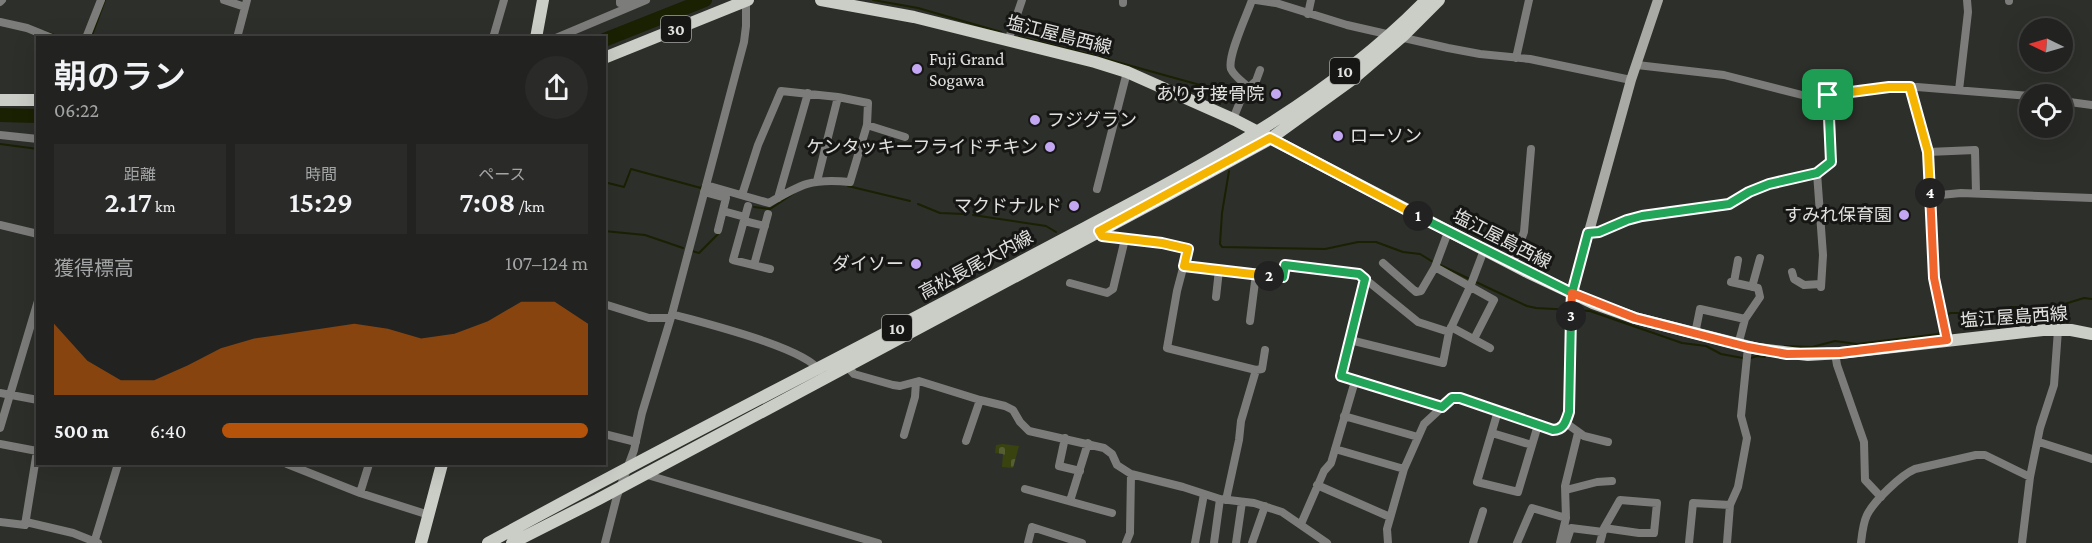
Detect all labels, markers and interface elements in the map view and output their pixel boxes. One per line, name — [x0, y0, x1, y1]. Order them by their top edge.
street label: 塩江屋島西線 — [1004, 12, 1114, 58]
road number: 30 — [661, 16, 691, 42]
north arrow — [2019, 18, 2073, 72]
map controls — [2019, 18, 2073, 138]
place label: Fuji Grand Sogawa — [929, 49, 1005, 90]
button: share — [525, 56, 588, 119]
text: 朝のラン — [54, 58, 186, 95]
road number: 10 — [1330, 58, 1360, 84]
marker: Fuji Grand Sogawa — [910, 62, 924, 76]
pin — [1802, 69, 1853, 120]
icon: arrive — [1811, 78, 1844, 111]
place label: ありす接骨院 — [1156, 84, 1264, 104]
button: locate — [2019, 84, 2073, 138]
marker: ありす接骨院 — [1269, 87, 1283, 101]
text: 06:22 — [54, 99, 99, 121]
place label: フジグラン — [1047, 110, 1137, 130]
marker: フジグラン — [1028, 113, 1042, 127]
place label: ローソン — [1350, 126, 1422, 146]
marker: ローソン — [1331, 129, 1345, 143]
place label: ケンタッキーフライドチキン — [806, 137, 1038, 157]
marker: ケンタッキーフライドチキン — [1043, 140, 1057, 154]
text: 距離 — [124, 166, 156, 183]
text: 時間 — [305, 166, 337, 183]
text: ペース — [478, 166, 526, 183]
pin: 4 — [1915, 178, 1945, 208]
text: 4 — [1926, 184, 1934, 201]
text: 2.17 — [104, 185, 152, 218]
text: 15:29 — [289, 185, 353, 218]
text: 7:08 — [459, 185, 516, 218]
place label: マクドナルド — [954, 196, 1062, 216]
text: km — [152, 198, 176, 215]
text: /km — [516, 198, 545, 215]
marker: マクドナルド — [1067, 199, 1081, 213]
pin: 1 — [1403, 201, 1433, 231]
place label: すみれ保育園 — [1784, 205, 1892, 225]
street label: 塩江屋島西線 — [1449, 206, 1555, 272]
text: 1 — [1415, 207, 1421, 224]
marker: すみれ保育園 — [1897, 208, 1911, 222]
street label: 高松長尾大内線 — [916, 227, 1036, 303]
text: 107–124 m — [505, 252, 588, 274]
place label: ダイソー — [832, 254, 904, 274]
text: 獲得標高 — [54, 257, 134, 279]
marker: ダイソー — [909, 257, 923, 271]
pin: 2 — [1254, 261, 1284, 291]
text: 2 — [1265, 267, 1273, 284]
pin: 3 — [1556, 301, 1586, 331]
street label: 塩江屋島西線 — [1959, 303, 2069, 331]
text: 3 — [1567, 307, 1575, 324]
road number: 10 — [882, 315, 912, 341]
text: 500 m — [54, 420, 109, 442]
text: 6:40 — [150, 420, 186, 442]

